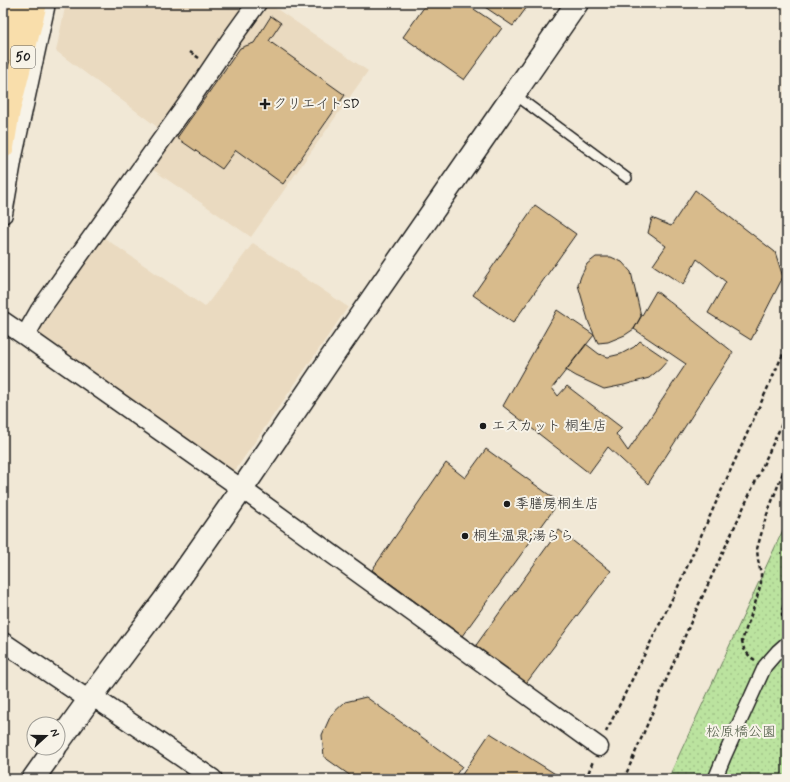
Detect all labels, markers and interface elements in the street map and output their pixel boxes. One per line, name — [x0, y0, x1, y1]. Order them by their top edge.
road number: 50 — [11, 46, 35, 68]
place label: クリエイトSD — [273, 95, 360, 113]
marker: クリエイトSD — [260, 99, 270, 109]
place label: エスカット 桐生店 — [491, 417, 607, 435]
marker: エスカット 桐生店 — [478, 421, 488, 431]
place label: 季膳房桐生店 — [515, 495, 599, 513]
marker: 季膳房桐生店 — [502, 499, 512, 509]
place label: 桐生温泉;湯らら — [473, 527, 574, 545]
marker: 桐生温泉;湯らら — [460, 531, 470, 541]
north arrow — [26, 716, 66, 756]
park label: 松原橋公園 — [706, 723, 776, 741]
text: N — [47, 727, 62, 739]

